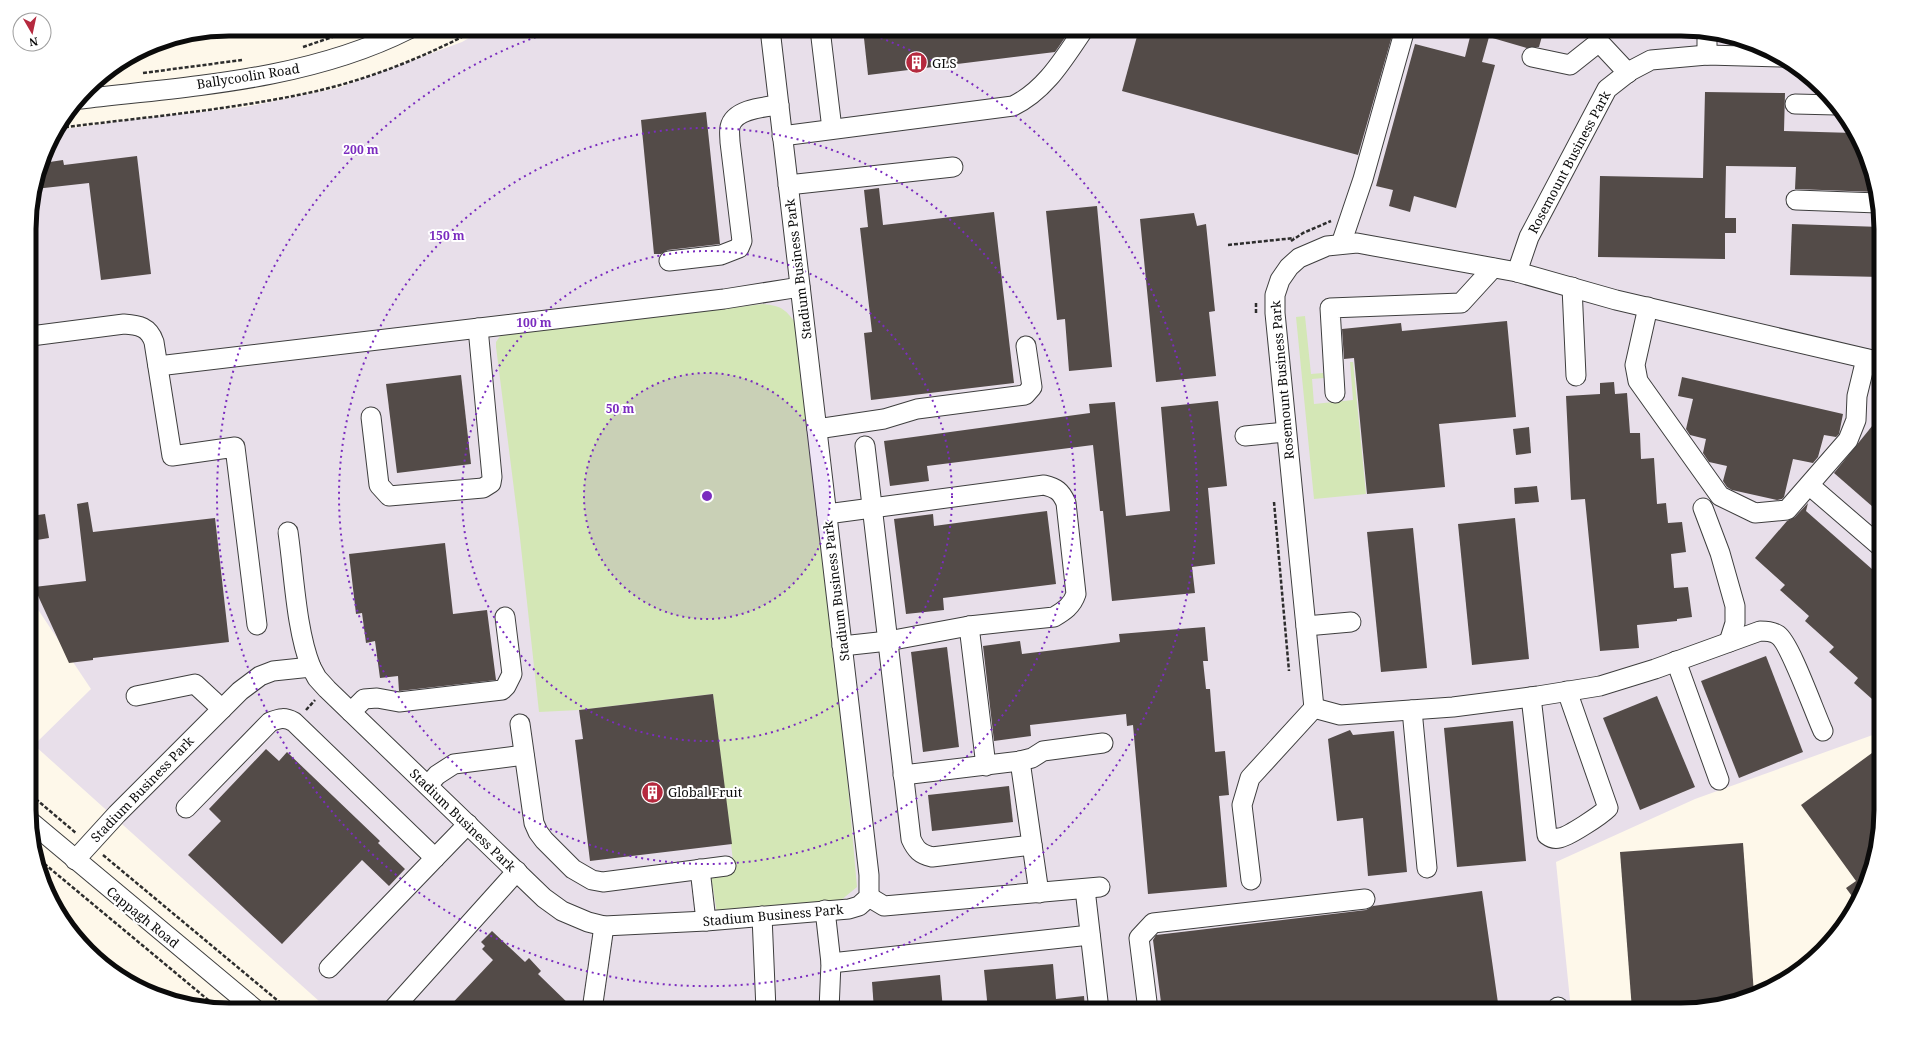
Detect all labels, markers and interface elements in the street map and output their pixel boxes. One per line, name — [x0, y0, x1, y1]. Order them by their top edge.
north arrow — [12, 12, 52, 52]
text: N — [28, 34, 39, 51]
building icon: GLS — [904, 50, 930, 76]
place label: GLS — [932, 54, 956, 72]
street label: Ballycoolin Road — [195, 59, 301, 93]
street label: Rosemount Business Park — [1524, 87, 1615, 237]
text: 200 m — [343, 141, 379, 158]
street label: Stadium Business Park — [780, 197, 816, 340]
text: 150 m — [429, 227, 465, 244]
street label: Rosemount Business Park — [1266, 299, 1298, 460]
text: 100 m — [516, 314, 552, 331]
text: 50 m — [606, 400, 634, 417]
centre of rings — [700, 489, 714, 503]
street label: Stadium Business Park — [818, 519, 854, 662]
street label: Stadium Business Park — [86, 732, 198, 846]
street label: Stadium Business Park — [406, 764, 520, 876]
building icon: Global Fruit — [640, 779, 666, 805]
place label: Global Fruit — [668, 783, 743, 801]
street label: Cappagh Road — [103, 882, 183, 952]
street label: Stadium Business Park — [702, 900, 844, 930]

